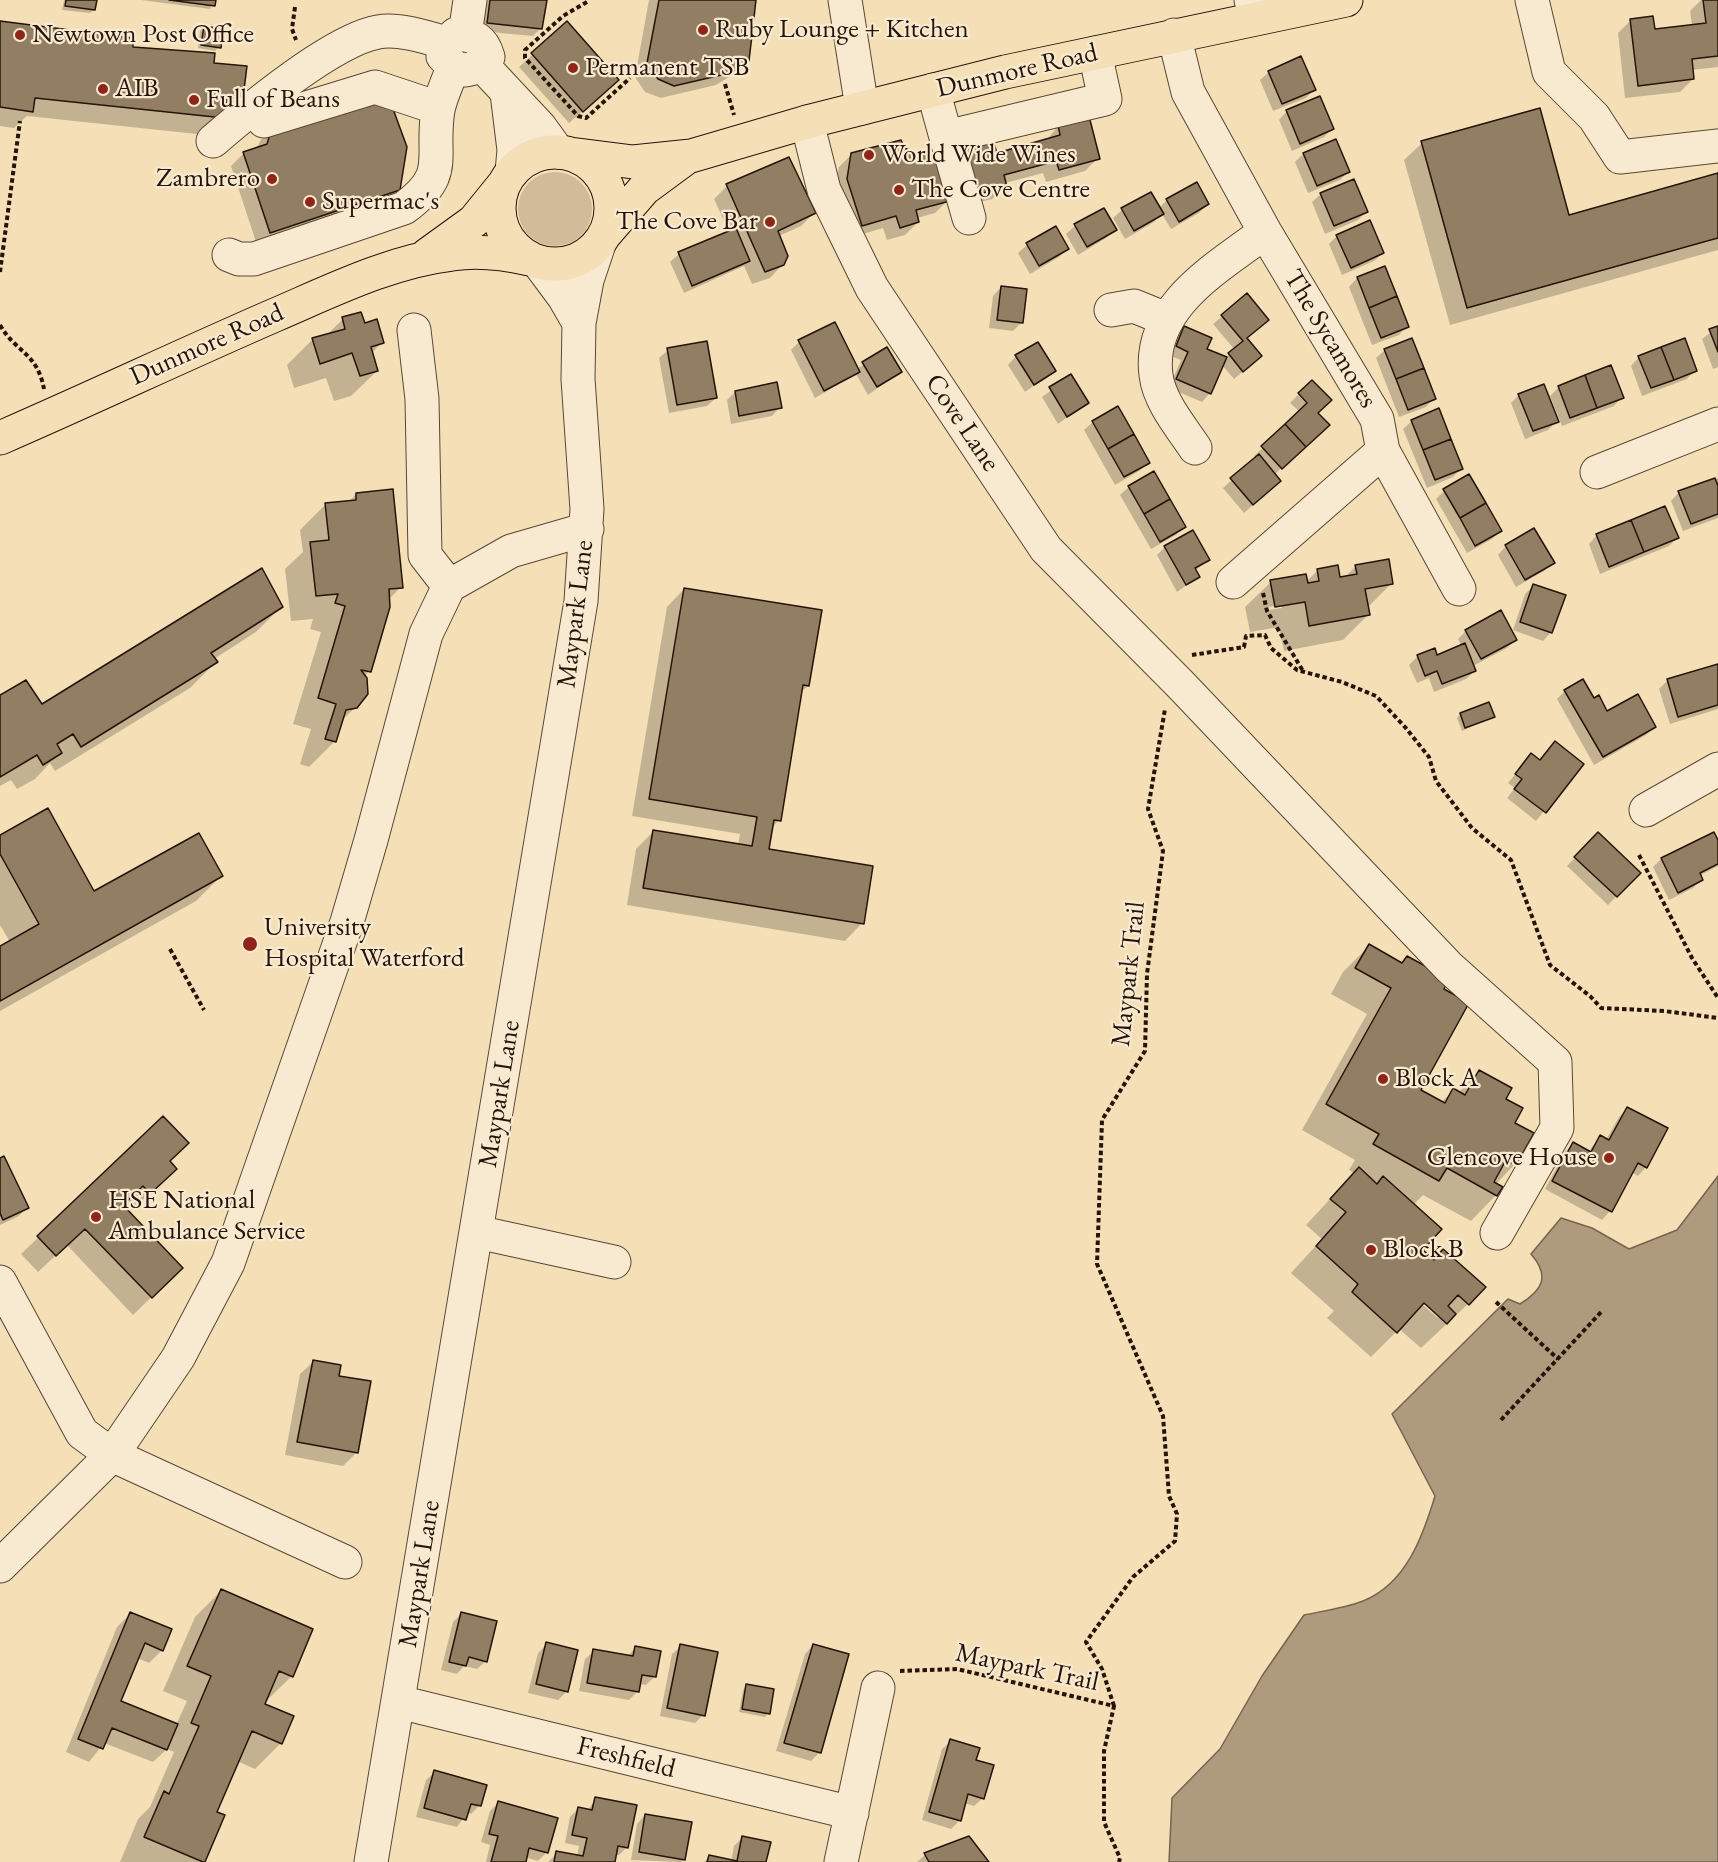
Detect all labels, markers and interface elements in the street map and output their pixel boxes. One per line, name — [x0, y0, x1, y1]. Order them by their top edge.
place label: Ruby Lounge + Kitchen — [715, 14, 969, 46]
place label: Newtown Post Office — [32, 19, 254, 51]
marker: Ruby Lounge + Kitchen — [696, 23, 710, 37]
marker: Newtown Post Office — [13, 28, 27, 42]
street label: Dunmore Road — [933, 37, 1101, 105]
place label: Permanent TSB — [585, 52, 749, 84]
marker: Permanent TSB — [566, 61, 580, 75]
place label: AIB — [115, 73, 159, 105]
marker: AIB — [96, 82, 110, 96]
place label: Full of Beans — [206, 84, 340, 116]
marker: Full of Beans — [187, 93, 201, 107]
place label: World Wide Wines — [881, 139, 1076, 171]
marker: World Wide Wines — [862, 148, 876, 162]
place label: Zambrero — [156, 163, 260, 195]
marker: Zambrero — [265, 172, 279, 186]
place label: The Cove Centre — [911, 174, 1090, 206]
marker: The Cove Centre — [892, 183, 906, 197]
place label: Supermac's — [322, 186, 439, 218]
marker: Supermac's — [303, 195, 317, 209]
place label: The Cove Bar — [615, 206, 758, 238]
marker: The Cove Bar — [763, 215, 777, 229]
street label: The Sycamores — [1276, 264, 1384, 414]
street label: Dunmore Road — [125, 297, 289, 393]
street label: Cove Lane — [918, 368, 1006, 478]
street label: Maypark Lane — [551, 538, 601, 690]
street label: Maypark Trail — [1105, 900, 1153, 1048]
place label: University Hospital Waterford — [264, 912, 465, 975]
marker: University Hospital Waterford — [241, 935, 259, 953]
street label: Maypark Lane — [472, 1018, 528, 1170]
place label: Block A — [1395, 1063, 1478, 1095]
marker: Block A — [1376, 1072, 1390, 1086]
place label: Glencove House — [1427, 1142, 1597, 1174]
marker: Glencove House — [1602, 1151, 1616, 1165]
place label: HSE National Ambulance Service — [108, 1185, 305, 1248]
marker: HSE National Ambulance Service — [89, 1210, 103, 1224]
place label: Block B — [1383, 1234, 1464, 1266]
marker: Block B — [1364, 1243, 1378, 1257]
street label: Maypark Lane — [392, 1498, 448, 1650]
street label: Maypark Trail — [952, 1637, 1102, 1699]
street label: Freshfield — [573, 1730, 679, 1786]

